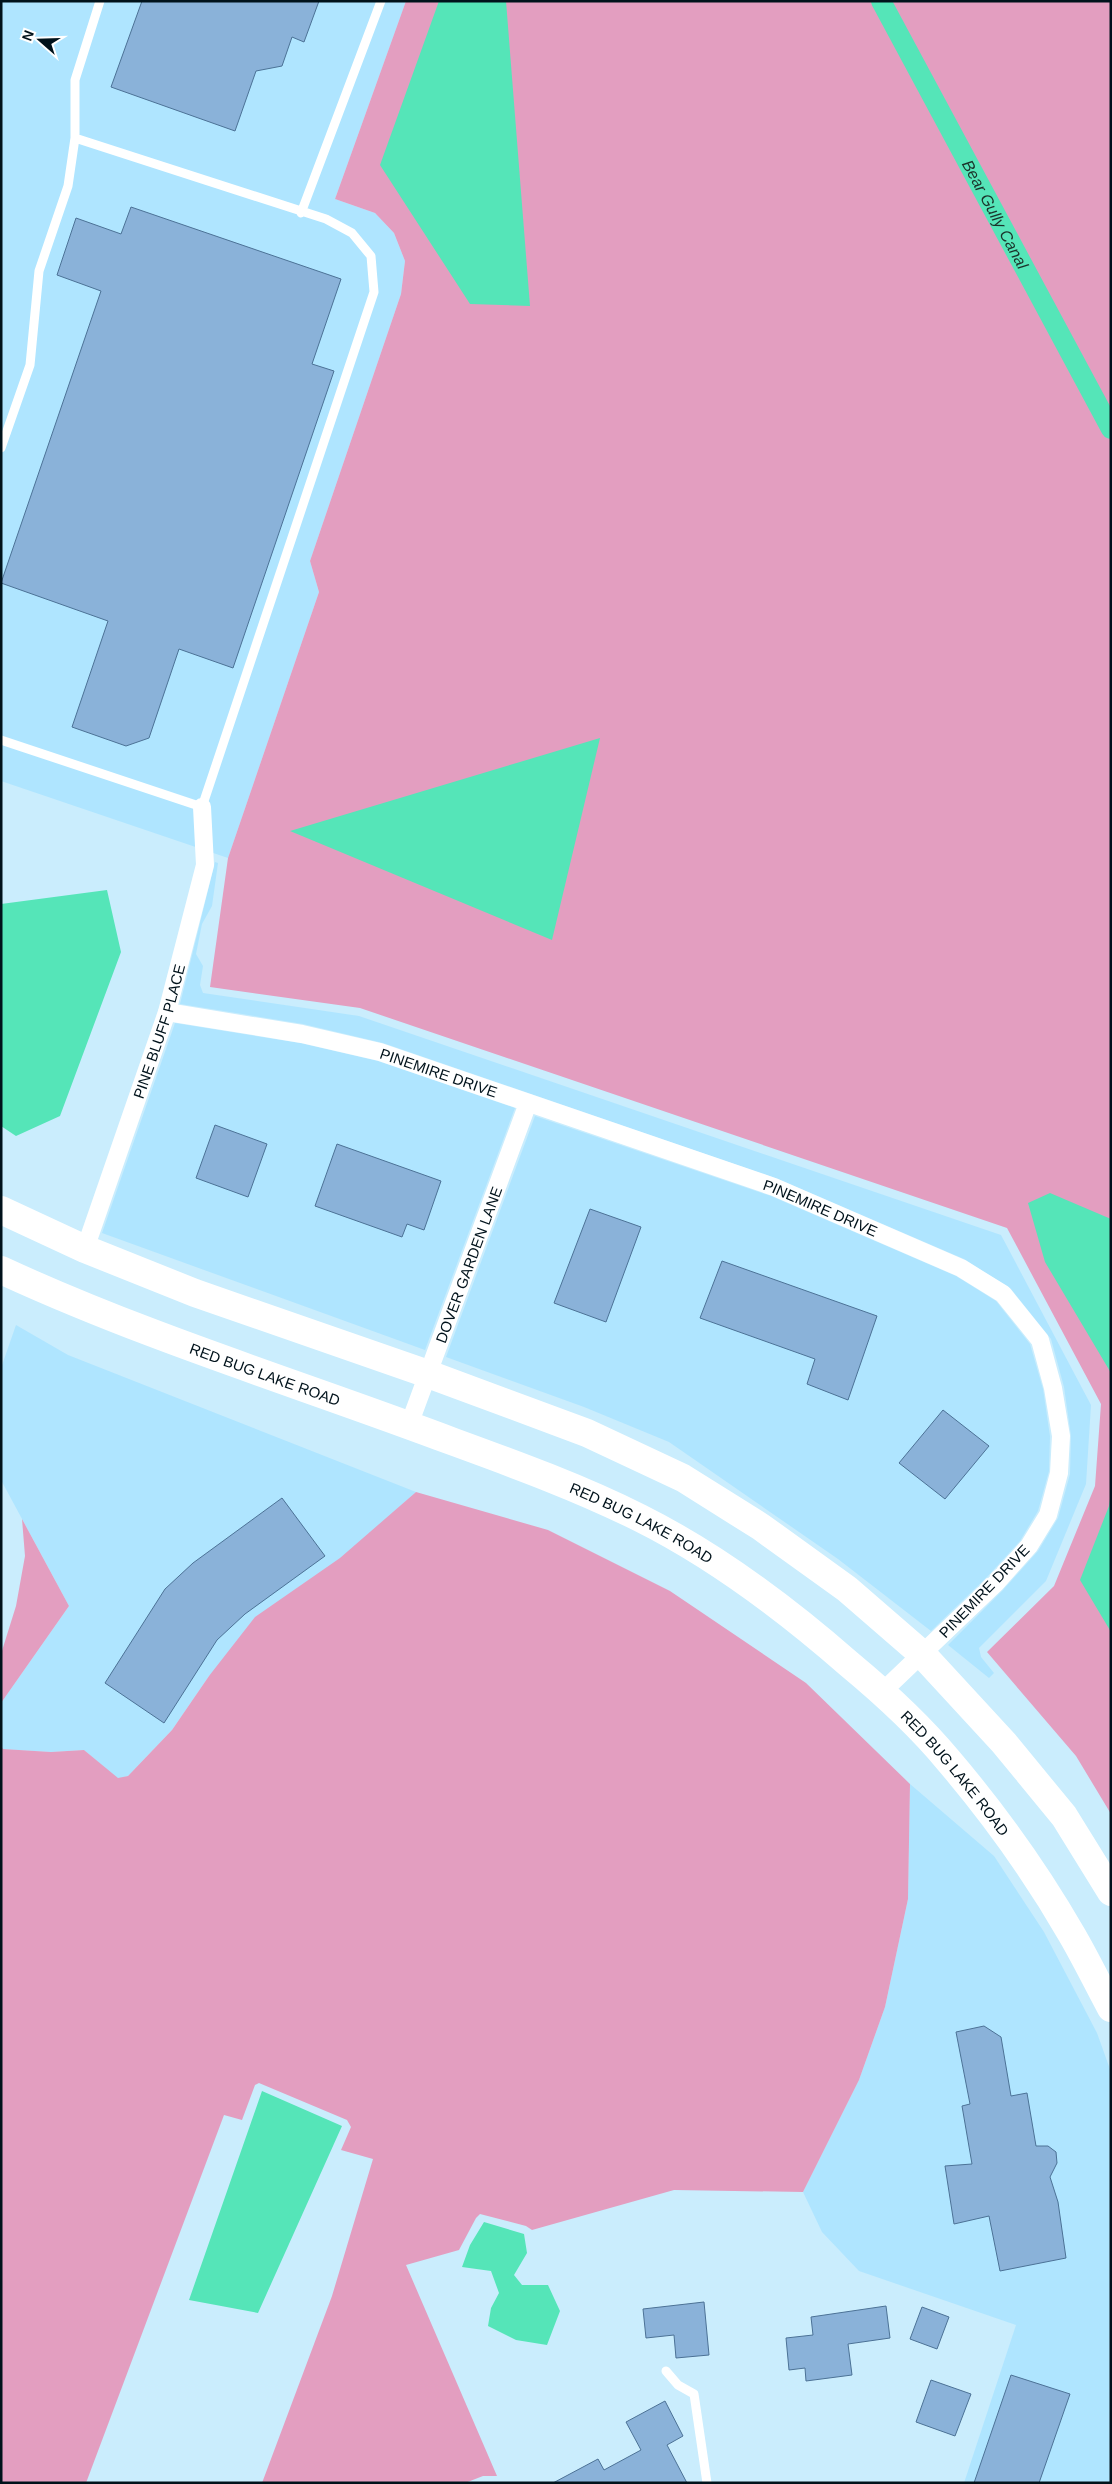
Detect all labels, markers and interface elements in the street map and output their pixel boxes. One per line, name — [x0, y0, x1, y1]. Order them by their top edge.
north arrow — [15, 15, 65, 65]
text: N — [19, 28, 37, 43]
water label: Bear Gully Canal — [959, 157, 1032, 272]
street label: PINE BLUFF PLACE — [129, 962, 188, 1101]
street label: PINEMIRE DRIVE — [378, 1044, 500, 1100]
street label: PINEMIRE DRIVE — [761, 1176, 880, 1239]
street label: DOVER GARDEN LANE — [432, 1184, 505, 1345]
street label: RED BUG LAKE ROAD — [188, 1339, 343, 1409]
street label: RED BUG LAKE ROAD — [568, 1479, 716, 1566]
street label: PINEMIRE DRIVE — [935, 1541, 1033, 1641]
street label: RED BUG LAKE ROAD — [898, 1707, 1013, 1839]

